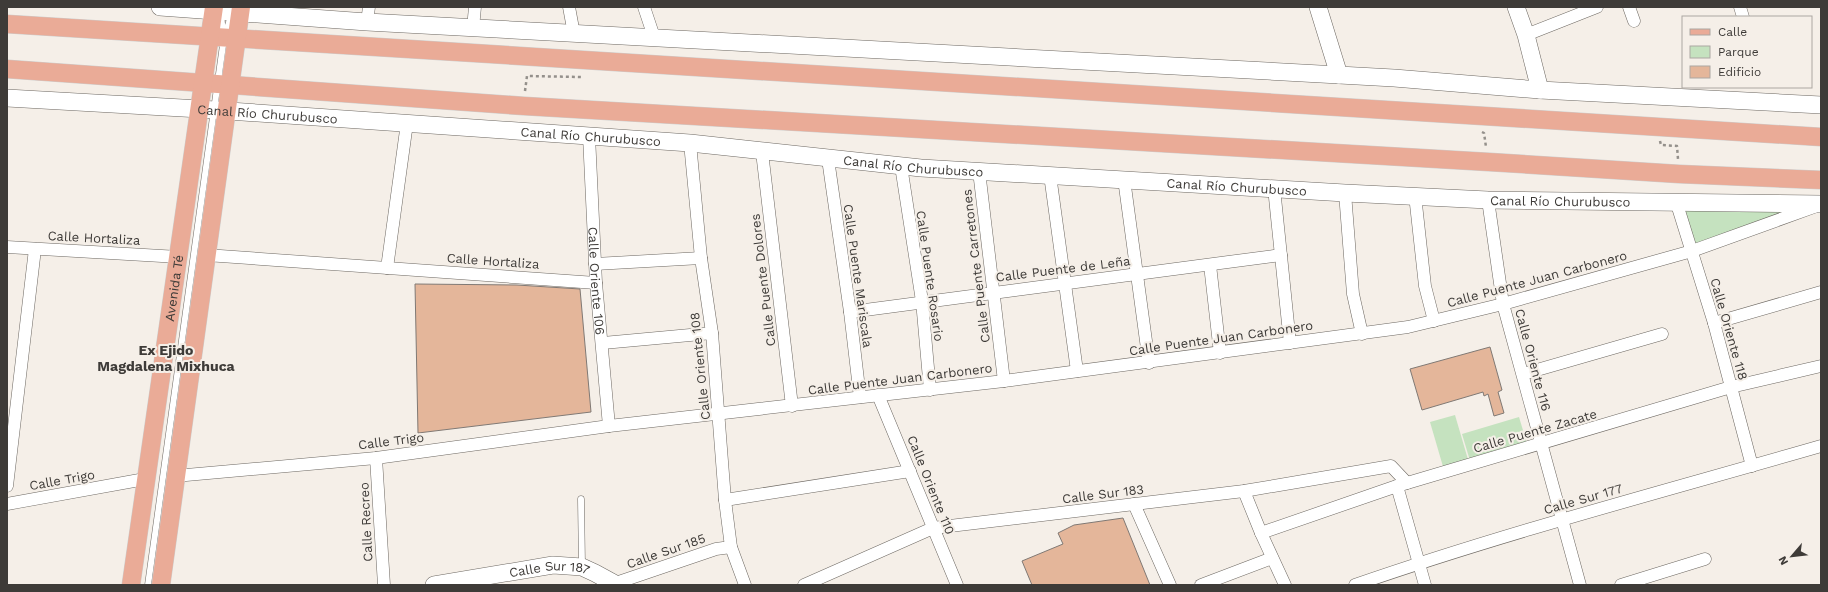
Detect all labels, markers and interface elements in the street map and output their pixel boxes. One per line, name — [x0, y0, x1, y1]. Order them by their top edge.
legend — [1682, 16, 1812, 88]
text: Calle — [1718, 25, 1747, 39]
text: Parque — [1718, 45, 1759, 59]
text: Edificio — [1718, 65, 1761, 79]
street label: Canal Río Churubusco — [197, 101, 338, 126]
street label: Canal Río Churubusco — [520, 124, 662, 148]
street label: Canal Río Churubusco — [843, 152, 984, 179]
street label: Canal Río Churubusco — [1166, 175, 1307, 198]
street label: Calle Puente Carretones — [959, 188, 993, 344]
street label: Canal Río Churubusco — [1490, 193, 1631, 209]
street label: Calle Puente Mariscala — [840, 203, 876, 349]
street label: Calle Puente Rosario — [913, 210, 947, 343]
street label: Calle Puente Dolores — [747, 213, 779, 347]
street label: Calle Oriente 106 — [586, 226, 608, 336]
street label: Calle Hortaliza — [47, 228, 141, 248]
street label: Calle Puente Juan Carbonero — [1445, 248, 1629, 310]
street label: Calle Hortaliza — [446, 250, 540, 272]
street label: Calle Puente de Leña — [995, 253, 1132, 285]
street label: Avenida Té — [161, 254, 186, 322]
street label: Calle Oriente 118 — [1707, 276, 1751, 382]
street label: Calle Oriente 116 — [1512, 307, 1554, 413]
street label: Calle Oriente 108 — [687, 311, 713, 421]
street label: Calle Puente Juan Carbonero — [1128, 318, 1314, 358]
district label: Ex Ejido Magdalena Mixhuca — [97, 342, 236, 374]
street label: Calle Puente Juan Carbonero — [807, 360, 993, 398]
street label: Calle Puente Zacate — [1471, 406, 1599, 456]
street label: Calle Trigo — [357, 429, 425, 452]
street label: Calle Oriente 110 — [904, 433, 958, 537]
street label: Calle Trigo — [28, 467, 96, 493]
street label: Calle Sur 177 — [1542, 481, 1624, 517]
street label: Calle Recreo — [356, 482, 376, 562]
street label: Calle Sur 183 — [1061, 482, 1145, 506]
street label: Calle Sur 185 — [625, 531, 707, 571]
north arrow — [1772, 536, 1812, 576]
text: N — [1776, 554, 1791, 567]
street label: Calle Sur 187 — [508, 558, 592, 580]

